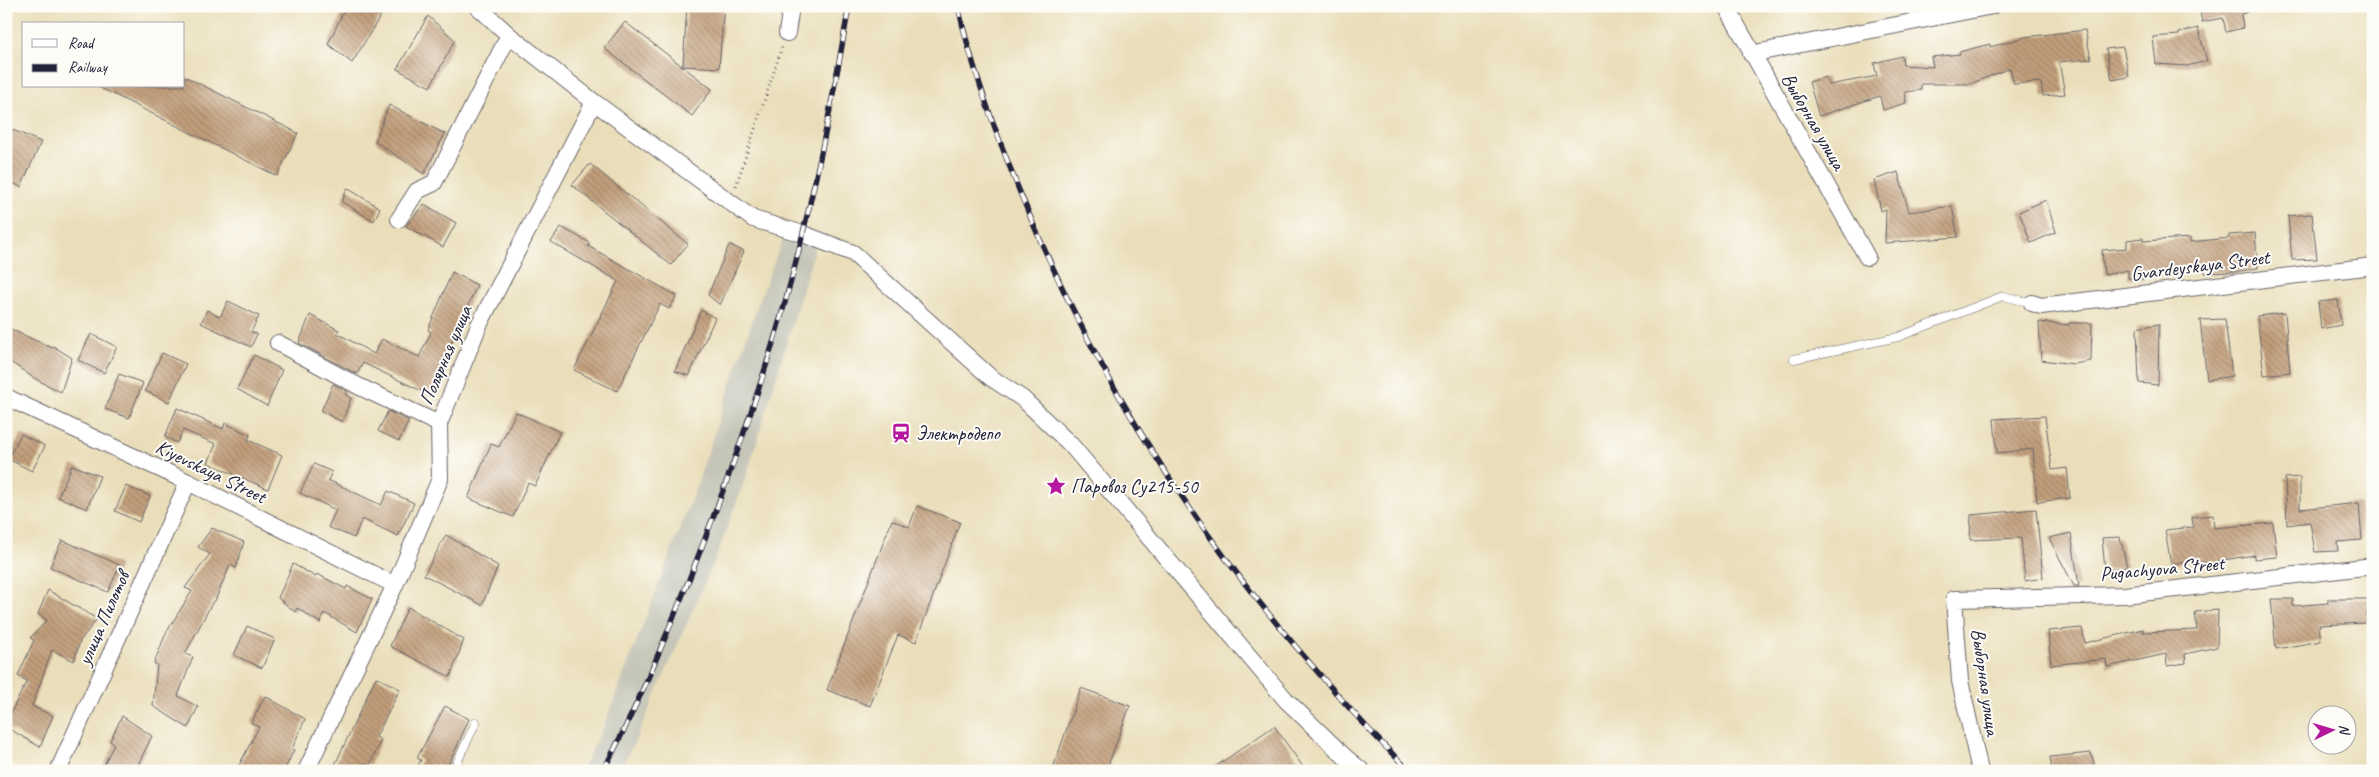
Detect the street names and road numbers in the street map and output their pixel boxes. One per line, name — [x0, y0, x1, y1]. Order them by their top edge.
street label: Выборная улица — [1776, 68, 1852, 176]
street label: Gvardeyskaya Street — [2129, 244, 2273, 286]
street label: Полярная улица — [413, 301, 478, 409]
street label: Kiyevskaya Street — [151, 434, 272, 510]
street label: Pugachyova Street — [2099, 550, 2228, 586]
street label: улица Пилотов — [71, 565, 136, 670]
street label: Выборная улица — [1966, 627, 2006, 739]

